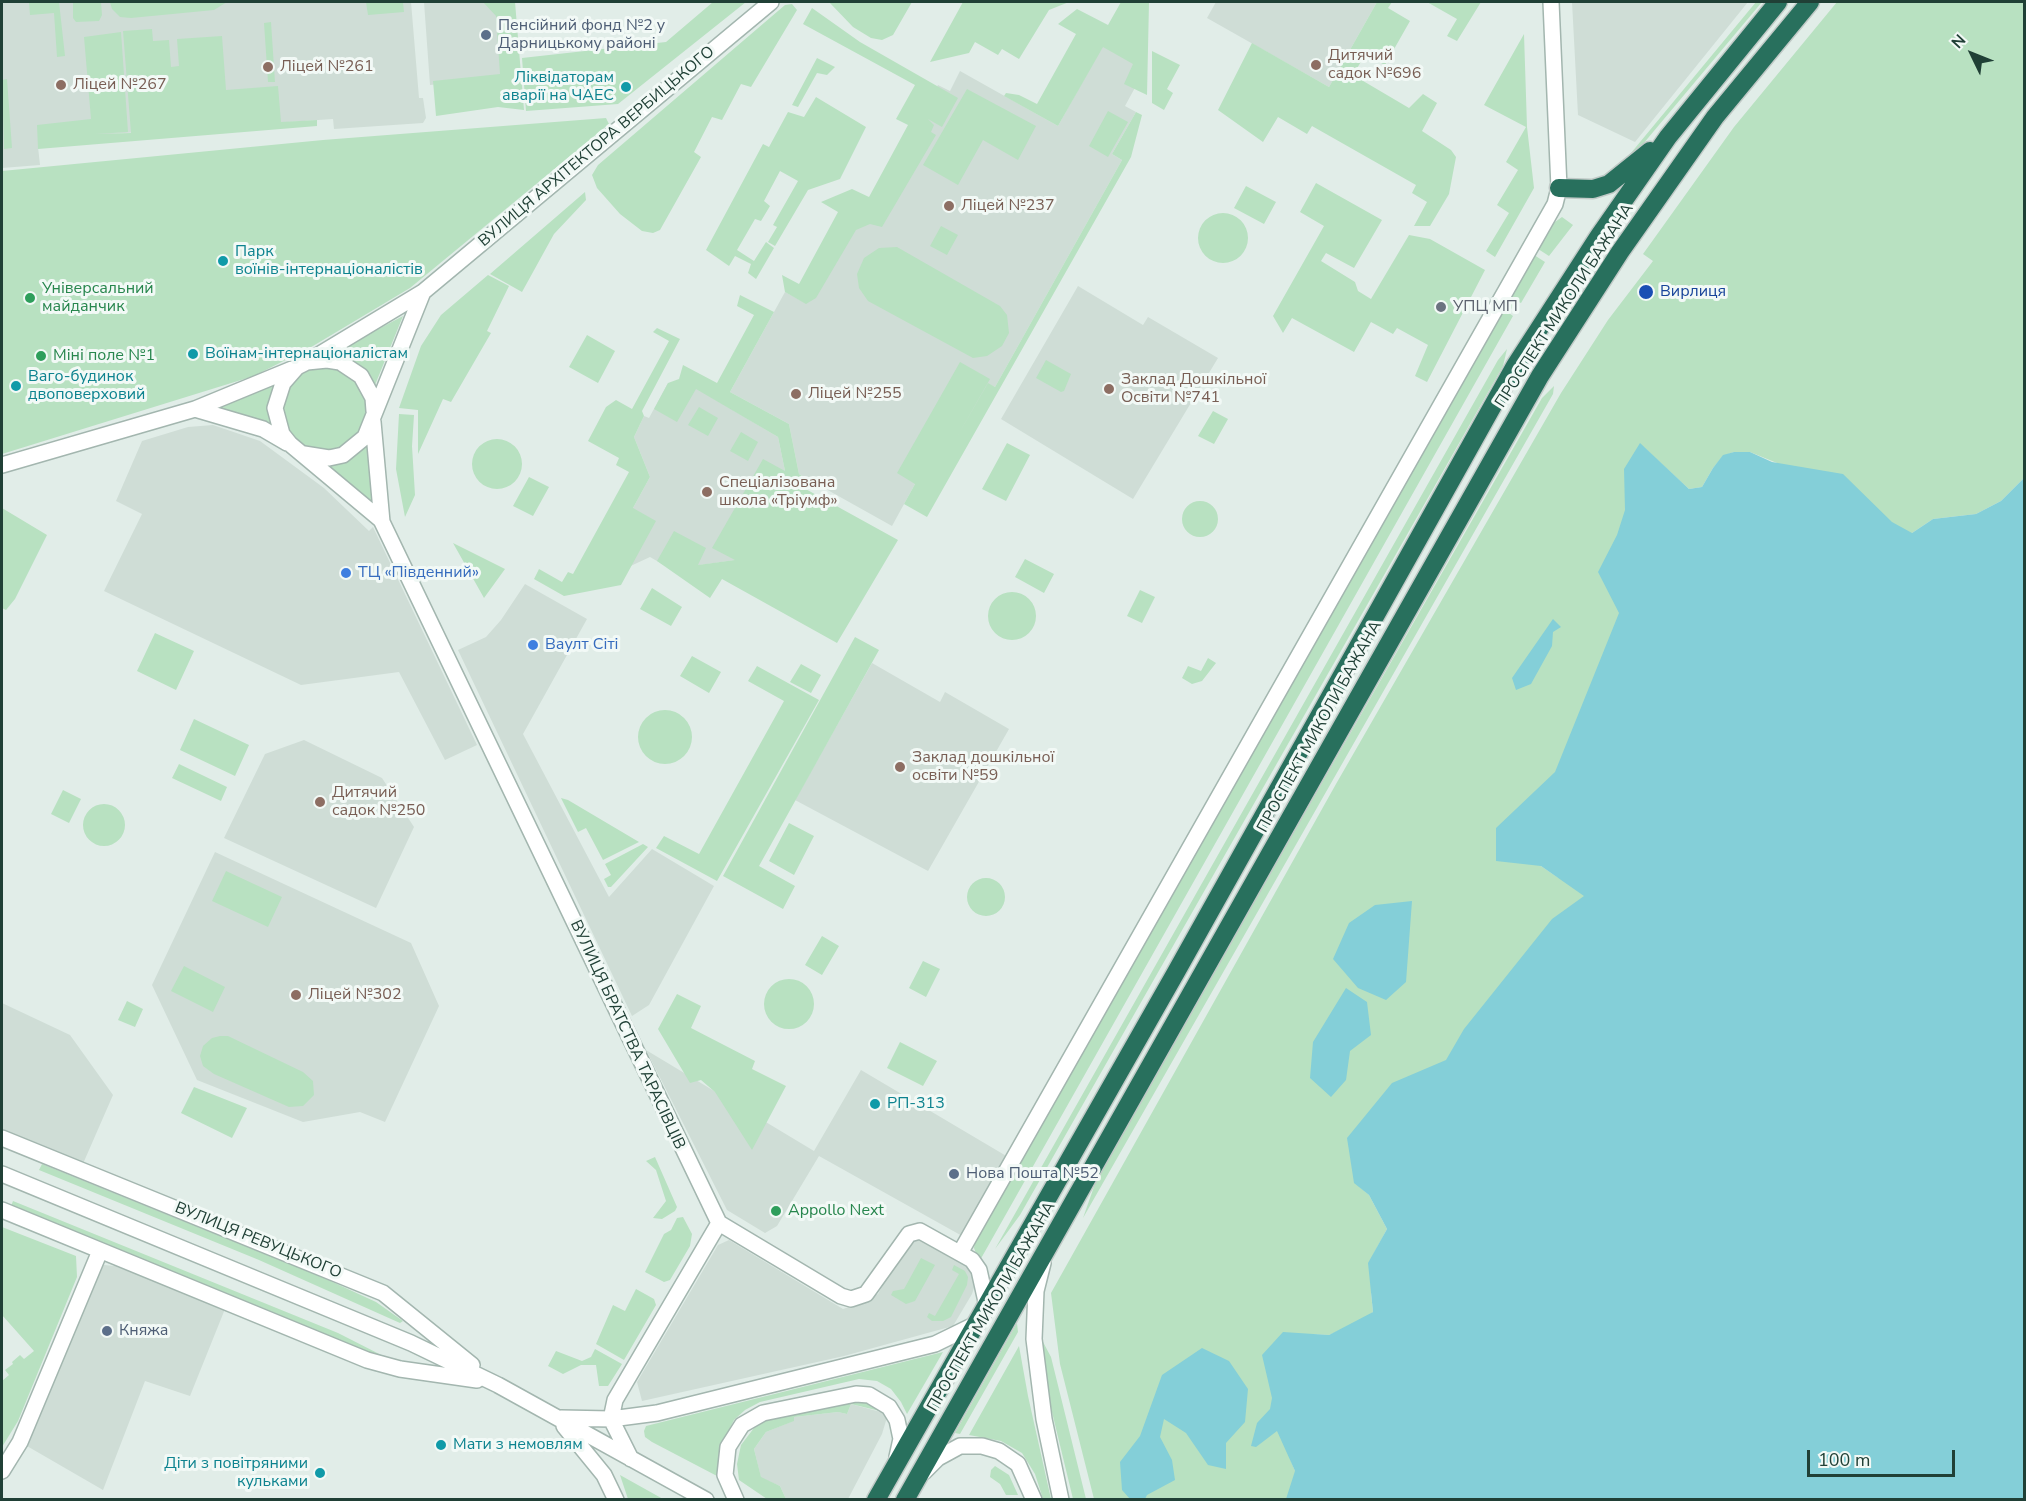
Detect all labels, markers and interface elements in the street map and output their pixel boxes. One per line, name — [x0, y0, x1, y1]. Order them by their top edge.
place label: Пенсійний фонд №2 у Дарницькому районі — [498, 16, 665, 54]
north arrow — [1942, 24, 2002, 84]
marker: Пенсійний фонд №2 у Дарницькому районі — [479, 28, 493, 42]
text: N — [1947, 30, 1971, 54]
street label: ВУЛИЦЯ АРХІТЕКТОРА ВЕРБИЦЬКОГО — [475, 43, 719, 251]
place label: Дитячий садок №696 — [1328, 46, 1421, 84]
place label: Ліцей №261 — [280, 57, 373, 77]
marker: Дитячий садок №696 — [1309, 58, 1323, 72]
marker: Ліцей №261 — [261, 60, 275, 74]
place label: Ліквідаторам аварії на ЧАЕС — [502, 68, 614, 106]
place label: Ліцей №267 — [73, 75, 166, 95]
marker: Ліцей №267 — [54, 78, 68, 92]
marker: Ліквідаторам аварії на ЧАЕС — [619, 80, 633, 94]
place label: Ліцей №237 — [961, 196, 1054, 216]
marker: Ліцей №237 — [942, 199, 956, 213]
street label: ПРОСПЕКТ МИКОЛИ БАЖАНА — [1492, 200, 1638, 412]
place label: Парк воїнів-інтернаціоналістів — [235, 242, 423, 280]
marker: Парк воїнів-інтернаціоналістів — [216, 254, 230, 268]
place label: Універсальний майданчик — [42, 279, 154, 317]
place label: Вирлиця — [1660, 282, 1726, 302]
marker: Вирлиця — [1637, 283, 1655, 301]
marker: Універсальний майданчик — [23, 291, 37, 305]
place label: УПЦ МП — [1453, 297, 1518, 317]
marker: УПЦ МП — [1434, 300, 1448, 314]
place label: Воїнам-інтернаціоналістам — [205, 344, 408, 364]
place label: Міні поле №1 — [53, 346, 155, 366]
marker: Воїнам-інтернаціоналістам — [186, 347, 200, 361]
marker: Міні поле №1 — [34, 349, 48, 363]
place label: Ваго-будинок двоповерховий — [28, 367, 145, 405]
place label: Заклад Дошкільної Освіти №741 — [1121, 370, 1266, 408]
marker: Ваго-будинок двоповерховий — [9, 379, 23, 393]
marker: Заклад Дошкільної Освіти №741 — [1102, 382, 1116, 396]
place label: Ліцей №255 — [808, 384, 901, 404]
marker: Ліцей №255 — [789, 387, 803, 401]
place label: Спеціалізована школа «Тріумф» — [719, 473, 838, 511]
marker: Спеціалізована школа «Тріумф» — [700, 485, 714, 499]
place label: ТЦ «Південний» — [358, 563, 479, 583]
marker: ТЦ «Південний» — [339, 566, 353, 580]
street label: ПРОСПЕКТ МИКОЛИ БАЖАНА — [1254, 618, 1386, 836]
place label: Ваулт Сіті — [545, 635, 618, 655]
marker: Ваулт Сіті — [526, 638, 540, 652]
place label: Заклад дошкільної освіти №59 — [912, 748, 1054, 786]
marker: Заклад дошкільної освіти №59 — [893, 760, 907, 774]
place label: Дитячий садок №250 — [332, 783, 425, 821]
marker: Дитячий садок №250 — [313, 795, 327, 809]
street label: ВУЛИЦЯ БРАТСТВА ТАРАСІВЦІВ — [565, 917, 689, 1153]
place label: Ліцей №302 — [308, 985, 401, 1005]
marker: Ліцей №302 — [289, 988, 303, 1002]
place label: РП-313 — [887, 1094, 945, 1114]
marker: РП-313 — [868, 1097, 882, 1111]
place label: Нова Пошта №52 — [966, 1164, 1099, 1184]
marker: Нова Пошта №52 — [947, 1167, 961, 1181]
street label: ВУЛИЦЯ РЕВУЦЬКОГО — [172, 1199, 344, 1283]
street label: ПРОСПЕКТ МИКОЛИ БАЖАНА — [924, 1199, 1060, 1415]
place label: Appollo Next — [788, 1201, 884, 1221]
marker: Appollo Next — [769, 1204, 783, 1218]
place label: Княжа — [119, 1321, 168, 1341]
marker: Княжа — [100, 1324, 114, 1338]
place label: Мати з немовлям — [453, 1435, 583, 1455]
marker: Мати з немовлям — [434, 1438, 448, 1452]
scale bar — [1810, 1438, 1958, 1476]
text: 100 m — [1818, 1448, 1870, 1472]
place label: Діти з повітряними кульками — [164, 1454, 308, 1492]
marker: Діти з повітряними кульками — [313, 1466, 327, 1480]

